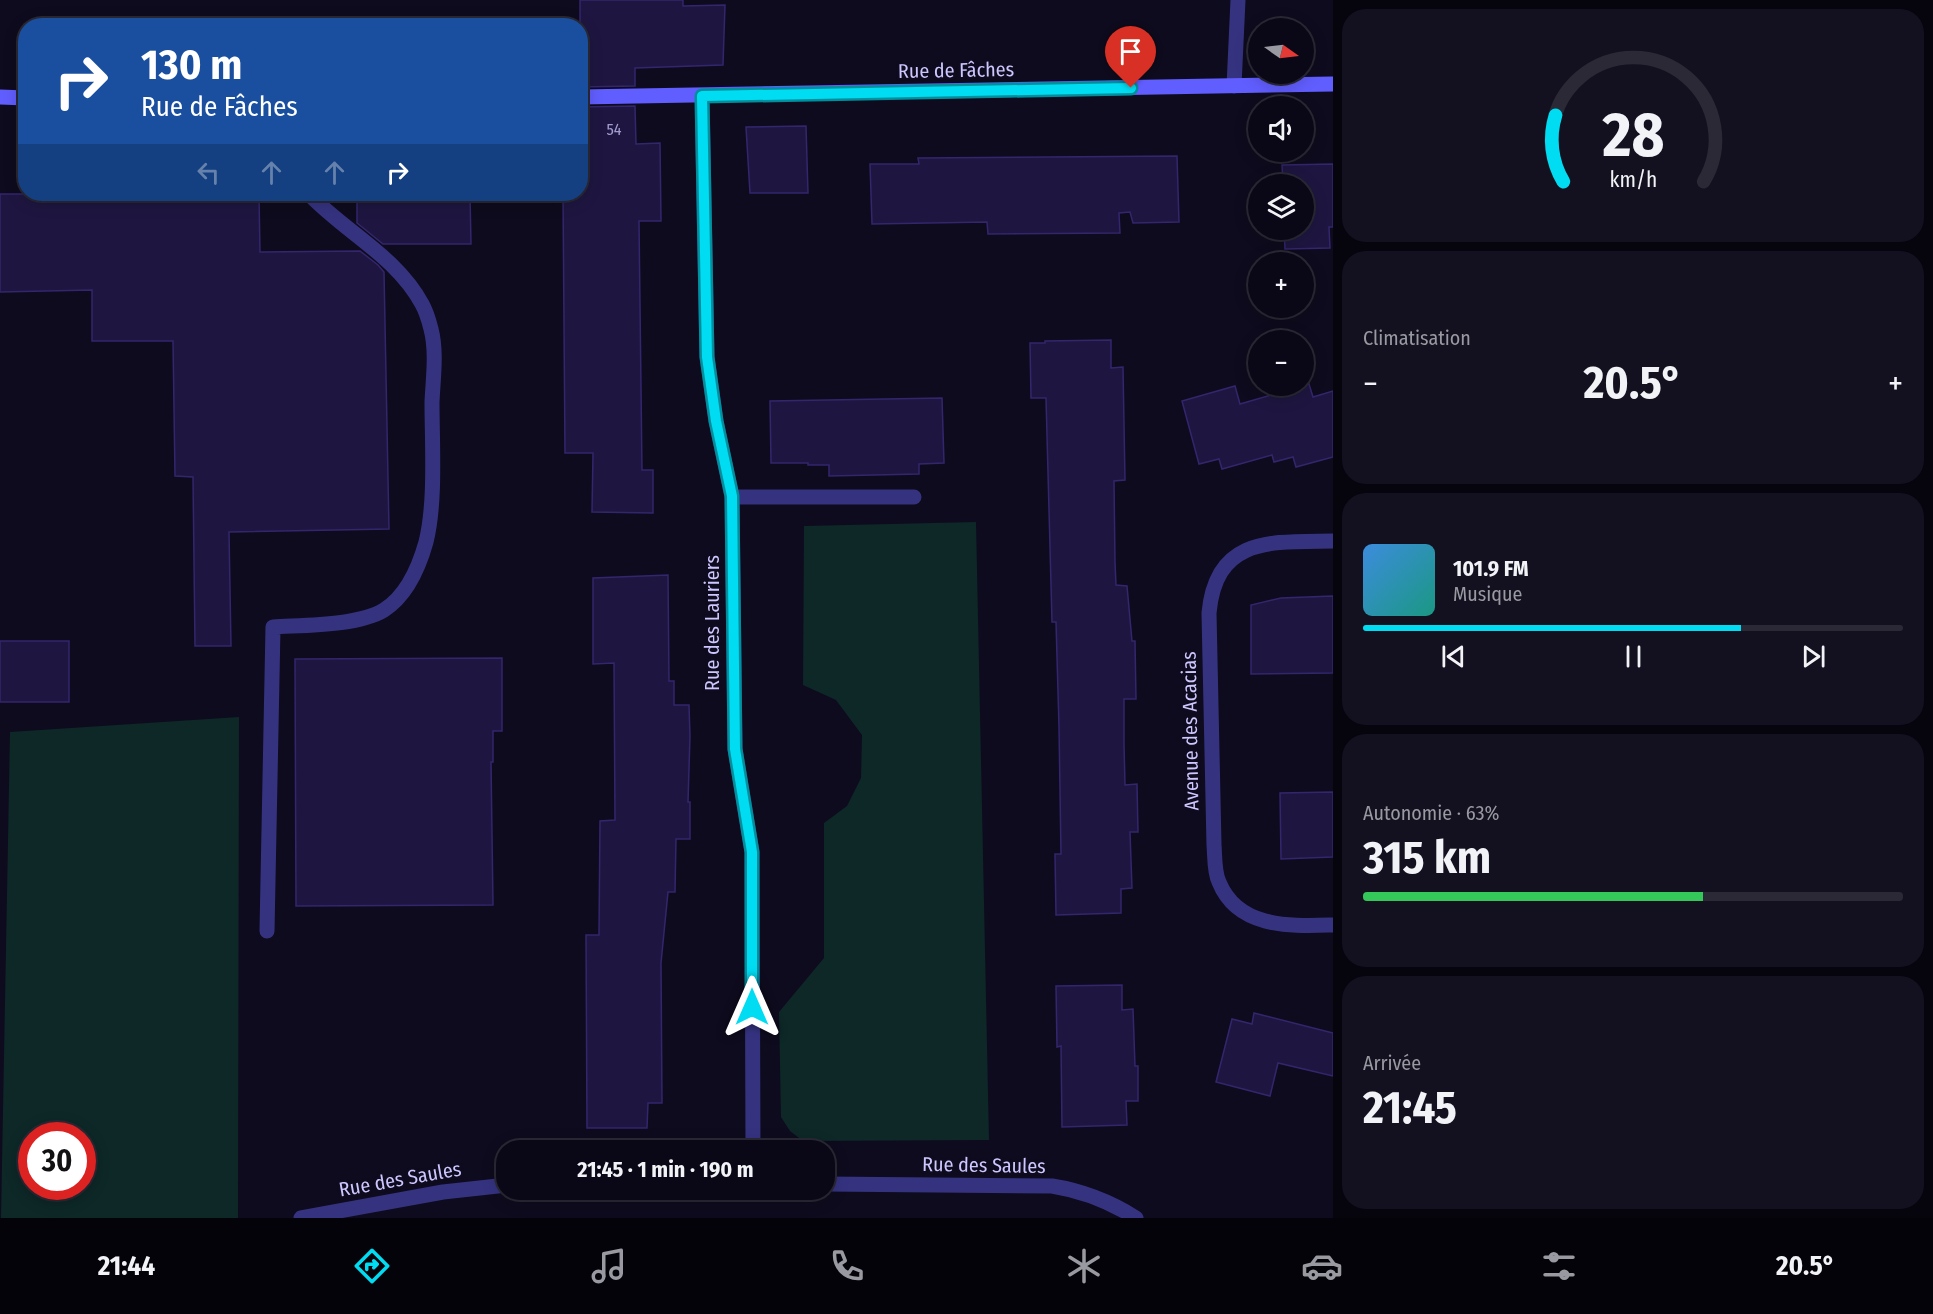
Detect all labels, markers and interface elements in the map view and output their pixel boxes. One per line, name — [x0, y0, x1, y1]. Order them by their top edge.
north arrow — [1248, 18, 1314, 84]
map controls — [1248, 18, 1314, 396]
pin — [1105, 26, 1156, 88]
icon: arrive — [1114, 35, 1147, 68]
text: 130 m — [141, 40, 242, 90]
icon: right — [42, 42, 120, 120]
street label: Rue de Fâches — [898, 57, 1014, 83]
text: Rue de Fâches — [141, 91, 298, 123]
button: sound — [1248, 96, 1314, 162]
text: 28 — [1601, 99, 1664, 174]
house number: 54 — [606, 120, 622, 139]
icon: left — [192, 156, 225, 189]
icon: ahead — [255, 156, 288, 189]
icon: ahead — [318, 156, 351, 189]
icon: right — [381, 156, 414, 189]
text: km/h — [1609, 168, 1657, 194]
button: layers — [1248, 174, 1314, 240]
button: + — [1248, 252, 1314, 318]
text: Climatisation — [1363, 326, 1471, 350]
button: − — [1248, 330, 1314, 396]
text: 20.5° — [1583, 356, 1682, 410]
text: − — [1363, 364, 1378, 404]
text: + — [1888, 364, 1903, 404]
street label: Rue des Lauriers — [700, 555, 724, 691]
text: 101.9 FM — [1453, 555, 1529, 582]
text: Musique — [1453, 582, 1522, 606]
icon: previous — [1437, 640, 1470, 673]
icon: pause — [1617, 640, 1650, 673]
icon: next — [1797, 640, 1830, 673]
street label: Avenue des Acacias — [1177, 651, 1203, 811]
text: Autonomie · 63% — [1363, 801, 1499, 825]
text: 315 km — [1363, 831, 1491, 885]
position arrow — [720, 975, 784, 1039]
text: Arrivée — [1363, 1051, 1421, 1075]
text: 21:45 — [1363, 1081, 1457, 1135]
speed limit sign: 30 — [18, 1122, 96, 1200]
street label: Rue des Saules — [922, 1152, 1046, 1178]
street label: Rue des Saules — [337, 1156, 463, 1202]
text: 21:45 · 1 min · 190 m — [577, 1156, 754, 1183]
icon: directions — [351, 1245, 393, 1287]
icon: music — [588, 1245, 630, 1287]
icon: phone — [826, 1245, 868, 1287]
icon: climate — [1063, 1245, 1105, 1287]
icon: car — [1301, 1245, 1343, 1287]
icon: filters — [1538, 1245, 1580, 1287]
text: 21:44 — [98, 1250, 155, 1282]
text: 20.5° — [1776, 1250, 1835, 1282]

